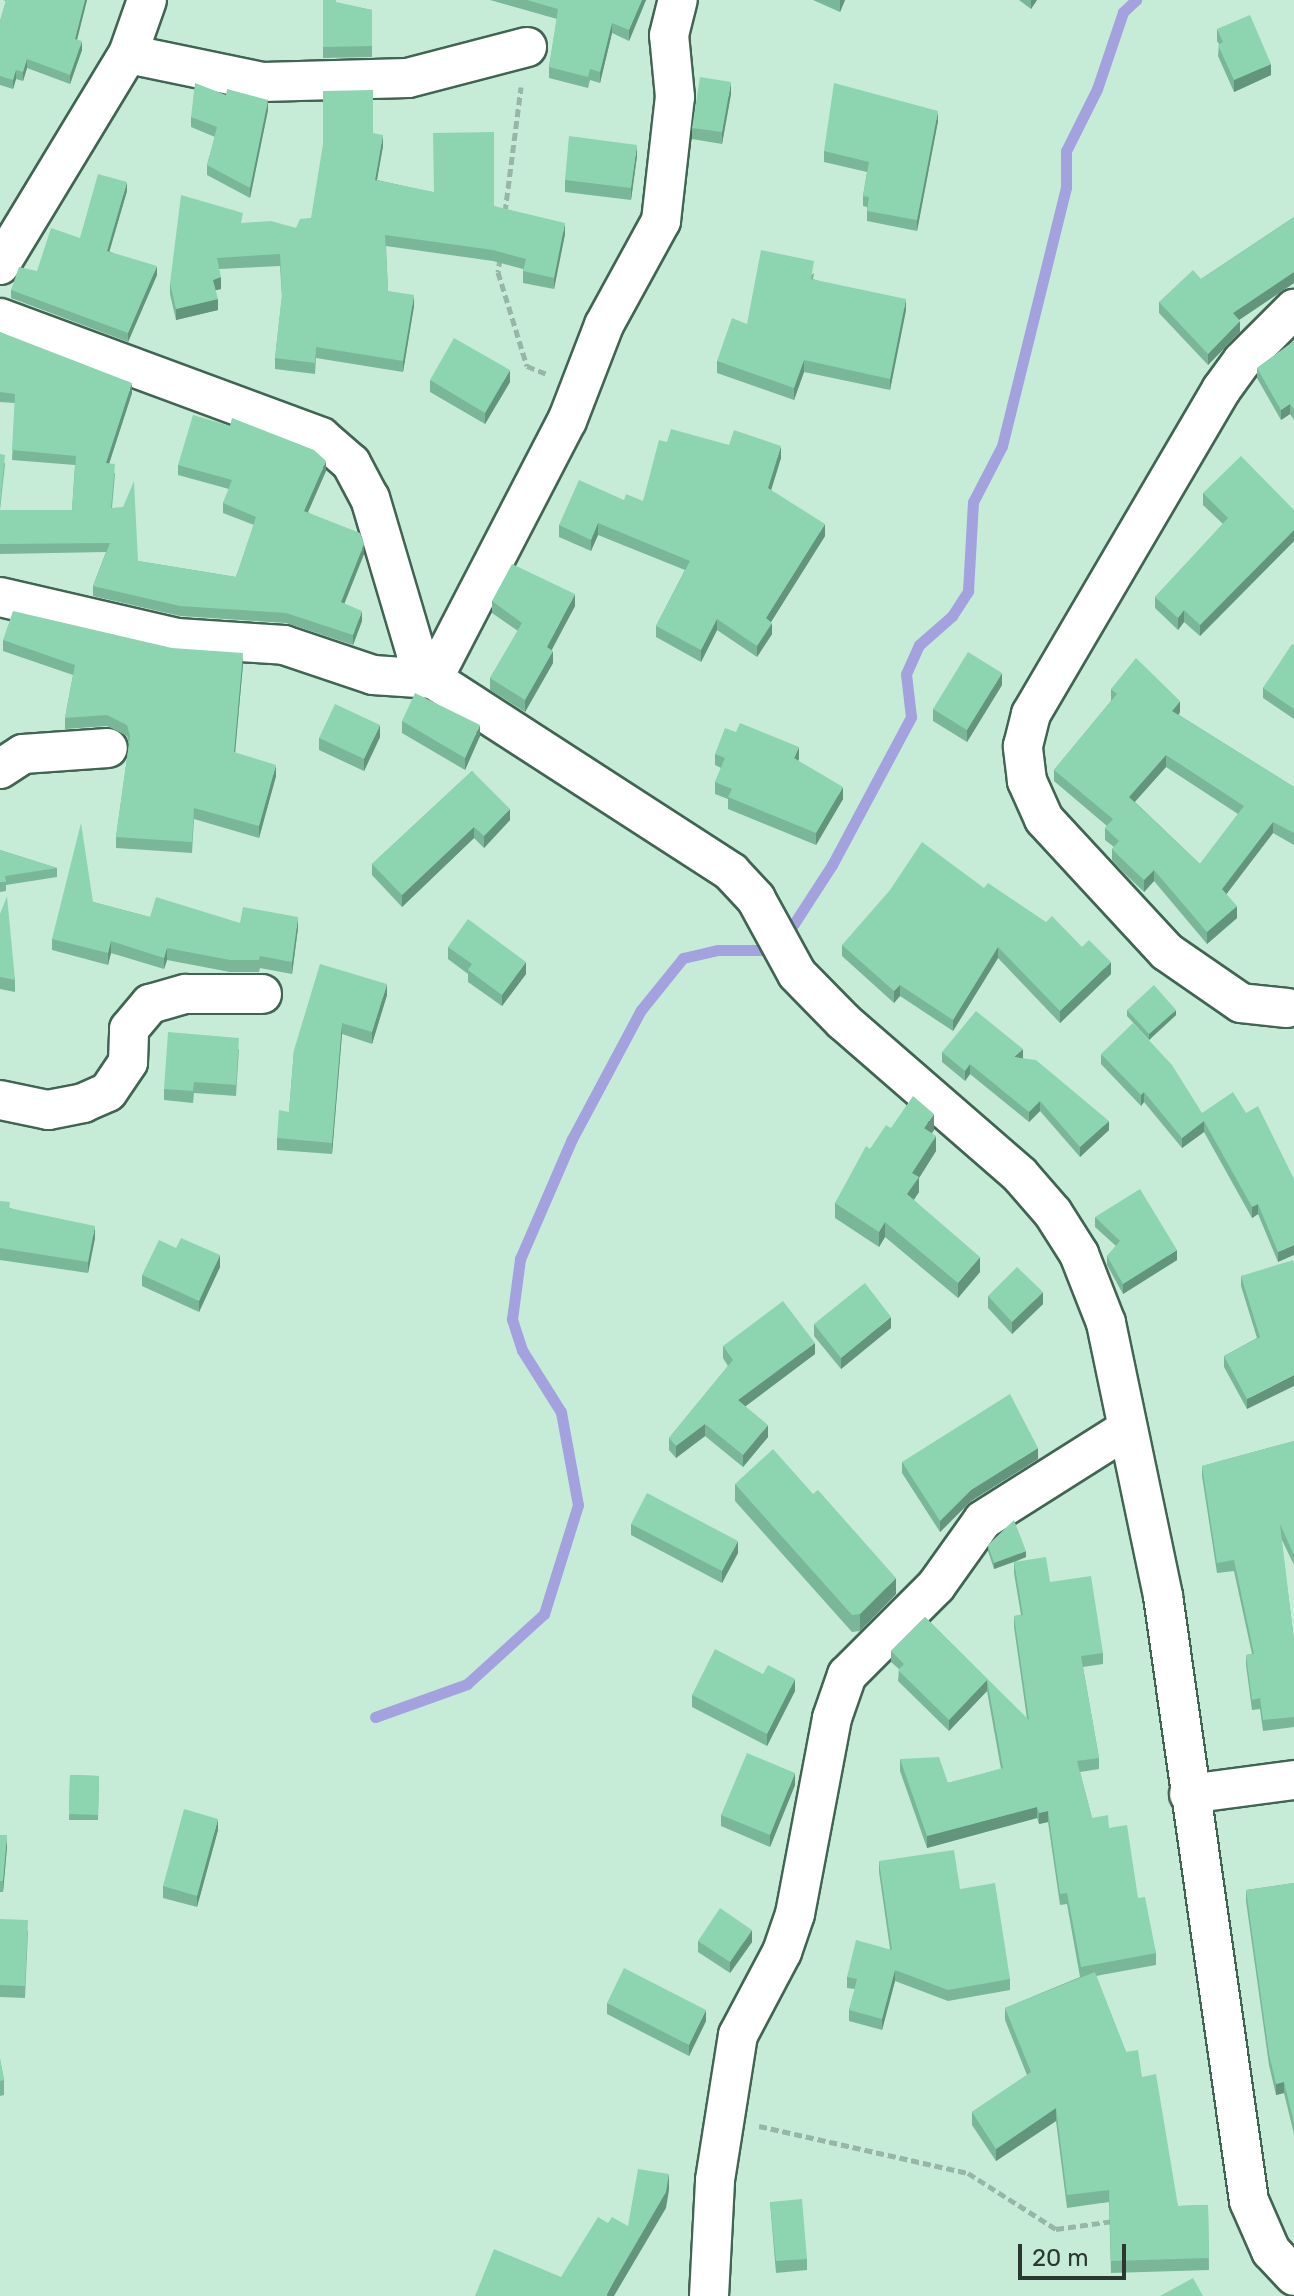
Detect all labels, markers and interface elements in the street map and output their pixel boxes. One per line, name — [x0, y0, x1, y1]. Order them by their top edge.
scale bar — [1022, 2228, 1130, 2278]
text: 20 m — [1032, 2244, 1089, 2272]

